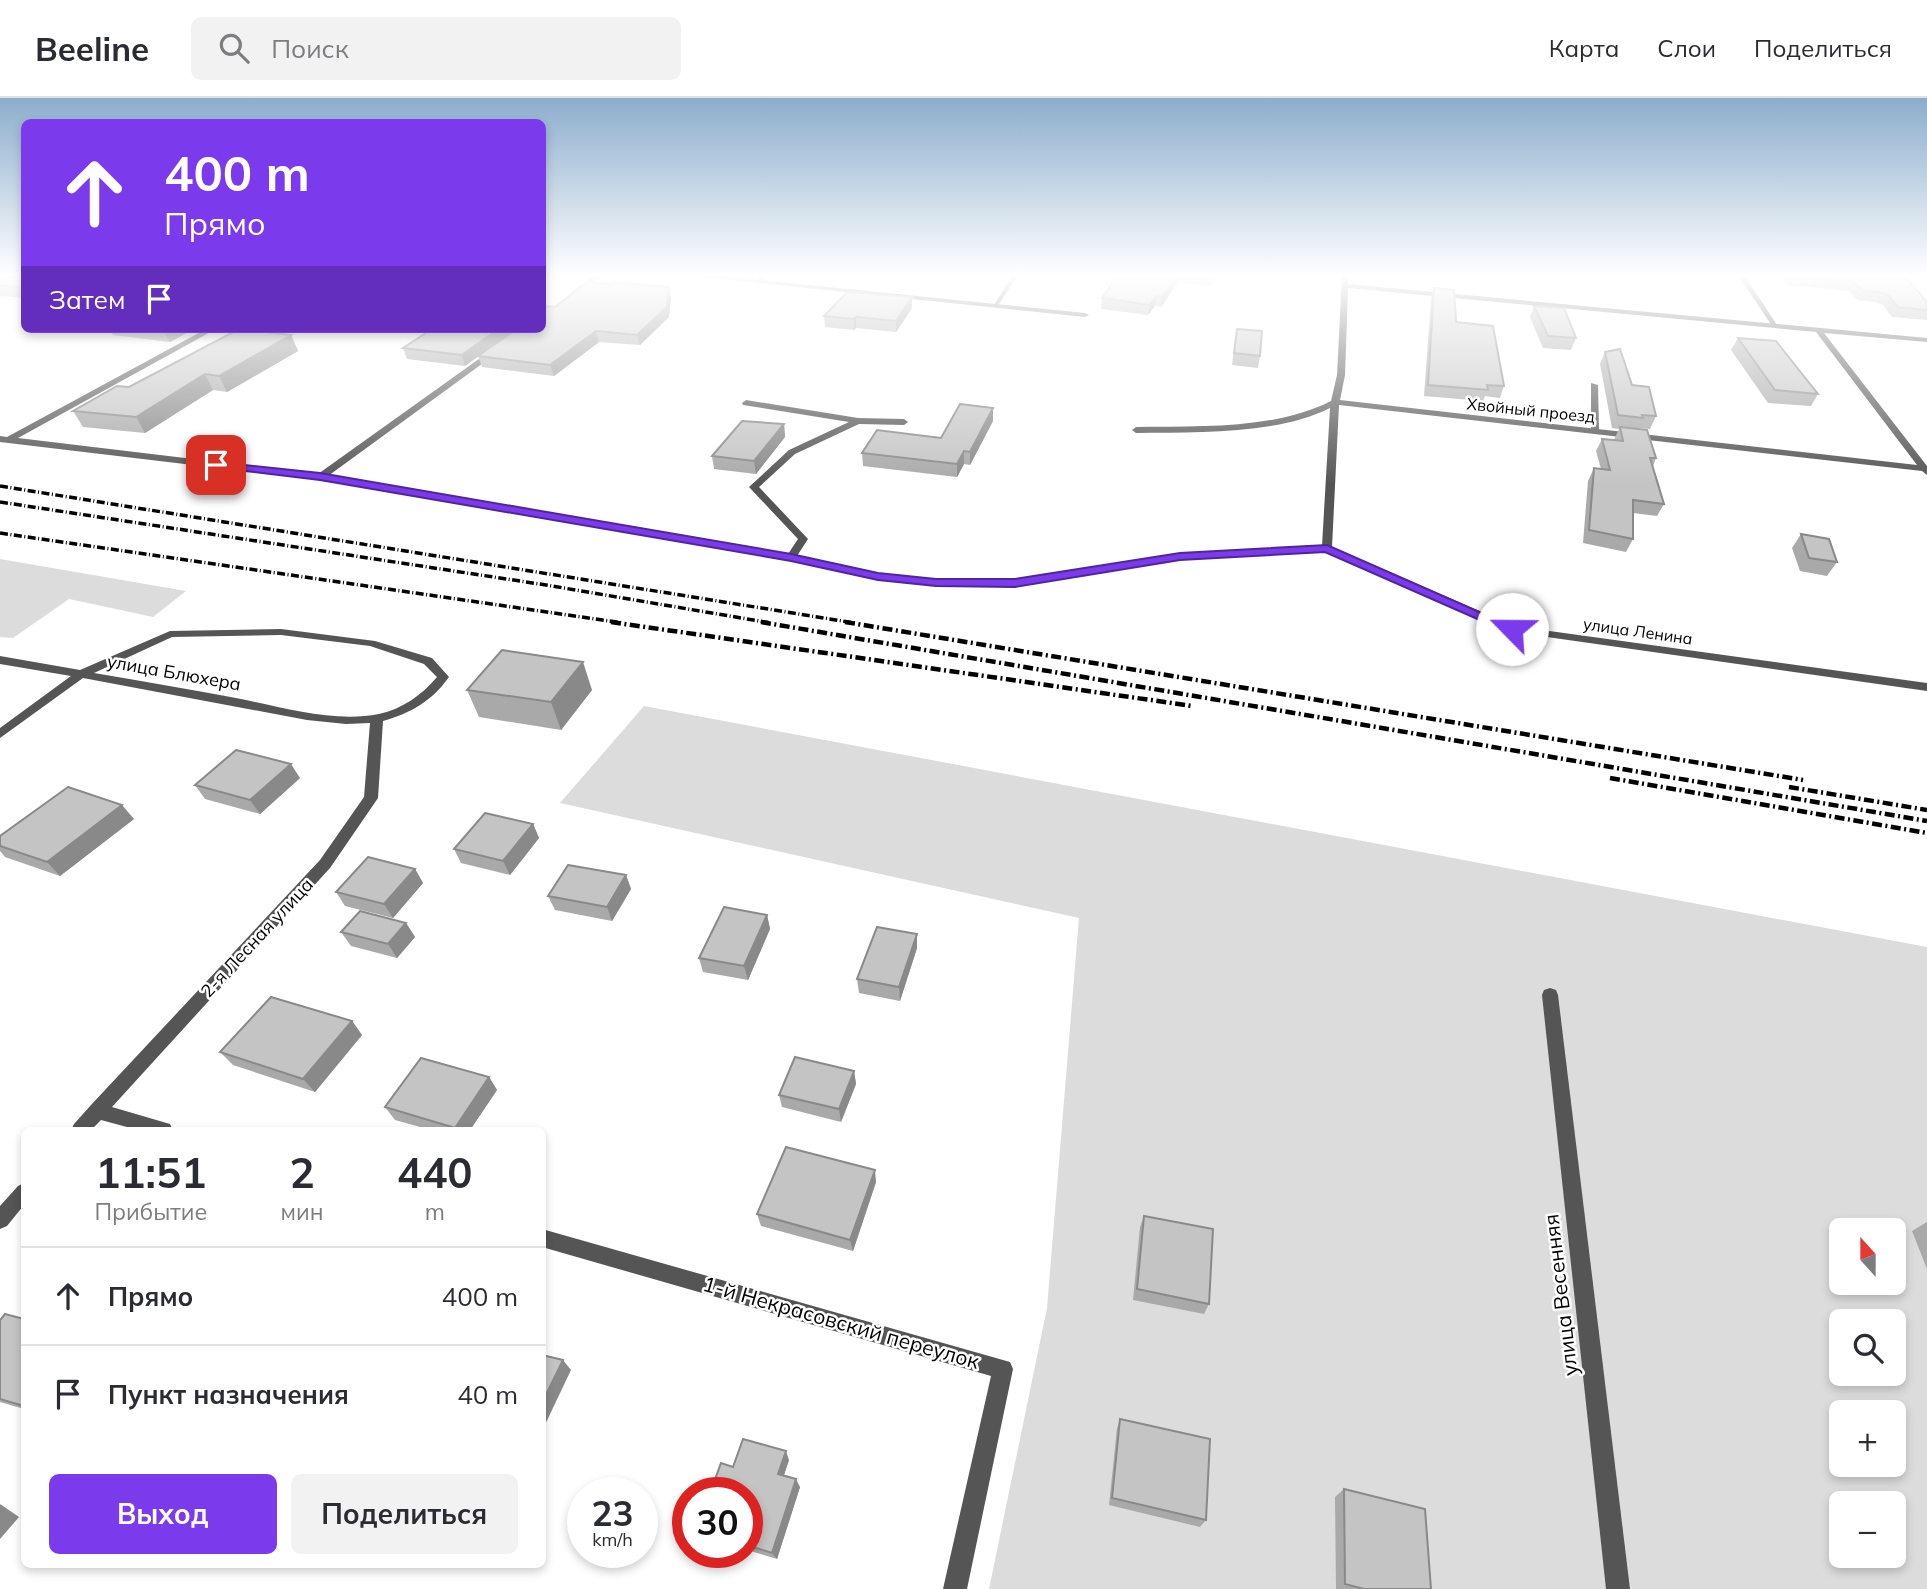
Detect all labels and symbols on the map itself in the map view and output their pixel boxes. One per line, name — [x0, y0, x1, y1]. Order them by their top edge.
street label: Хвойный проезд — [1466, 393, 1596, 427]
pin — [186, 435, 246, 495]
position arrow — [1475, 592, 1549, 666]
street label: улица Ленина — [1582, 613, 1694, 649]
street label: улица Блюхера — [105, 649, 243, 696]
street label: 2-я Лесная улица — [195, 873, 318, 1002]
street label: улица Весенняя — [1537, 1213, 1583, 1378]
north arrow — [1829, 1218, 1906, 1295]
street label: 1-й Некрасовский переулок — [700, 1270, 983, 1374]
speed limit sign: 30 — [672, 1477, 763, 1568]

